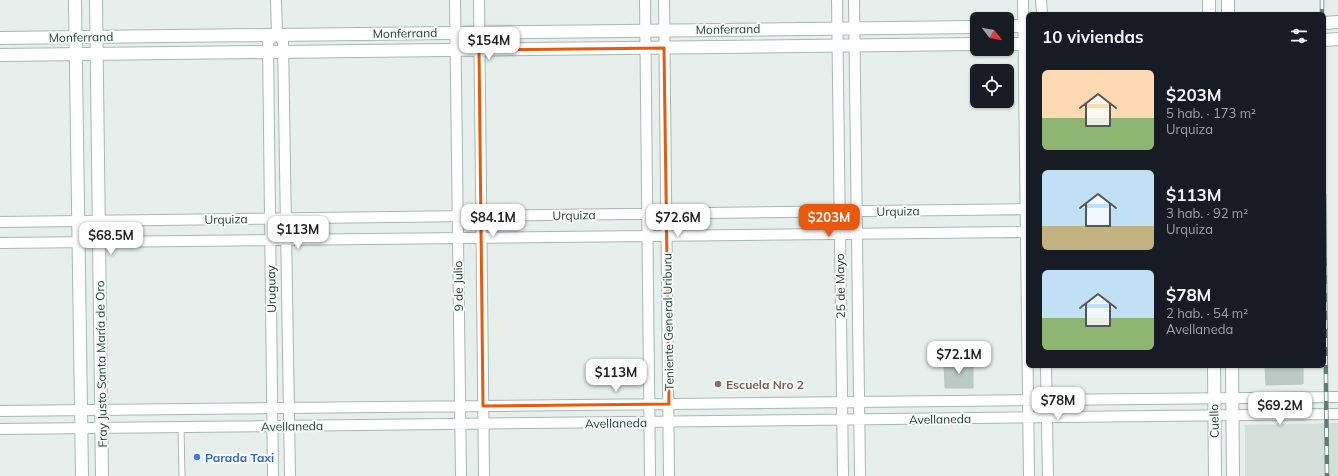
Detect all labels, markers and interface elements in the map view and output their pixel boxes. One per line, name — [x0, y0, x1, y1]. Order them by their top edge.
north arrow — [970, 12, 1014, 56]
map controls — [970, 12, 1014, 108]
street label: Monferrand — [696, 21, 760, 37]
street label: Monferrand — [373, 25, 437, 41]
icon: filters — [1288, 25, 1310, 47]
text: 10 viviendas — [1042, 26, 1144, 47]
pin: $154M — [461, 27, 517, 61]
street label: Monferrand — [49, 29, 113, 45]
text: $154M — [468, 32, 510, 48]
button: locate — [970, 64, 1014, 108]
text: $203M — [1166, 84, 1222, 105]
icon: home — [1074, 86, 1122, 134]
text: 5 hab. · 173 m² — [1166, 105, 1256, 121]
text: Urquiza — [1166, 121, 1213, 137]
text: $113M — [1166, 184, 1222, 205]
icon: home — [1074, 186, 1122, 234]
street label: Urquiza — [876, 203, 920, 219]
pin: $84.1M — [460, 204, 526, 238]
pin: $72.6M — [645, 204, 711, 238]
pin: $203M — [801, 204, 857, 238]
text: 3 hab. · 92 m² — [1166, 205, 1248, 221]
street label: Urquiza — [552, 207, 596, 223]
text: $84.1M — [470, 209, 516, 225]
text: $72.6M — [655, 209, 701, 225]
text: $203M — [808, 209, 850, 225]
street label: Urquiza — [204, 211, 248, 227]
pin: $113M — [270, 216, 326, 250]
text: $113M — [277, 221, 319, 237]
text: Urquiza — [1166, 221, 1213, 237]
pin: $68.5M — [78, 222, 144, 256]
text: $68.5M — [88, 227, 134, 243]
street label: Teniente General Uriburu — [659, 253, 677, 391]
street label: 25 de Mayo — [832, 253, 848, 319]
street label: 9 de Julio — [450, 260, 466, 311]
street label: Uruguay — [263, 264, 279, 313]
street label: Fray Justo Santa María de Oro — [92, 280, 110, 448]
text: $78M — [1166, 284, 1211, 305]
icon: home — [1074, 286, 1122, 334]
text: 2 hab. · 54 m² — [1166, 305, 1248, 321]
text: Avellaneda — [1166, 321, 1233, 337]
pin: $72.1M — [926, 341, 992, 375]
text: $72.1M — [936, 346, 982, 362]
pin: $113M — [588, 359, 644, 393]
text: $113M — [595, 364, 637, 380]
place label: Escuela Nro 2 — [726, 377, 804, 392]
marker: Escuela Nro 2 — [713, 379, 723, 389]
pin: $78M — [1034, 387, 1082, 421]
text: $78M — [1041, 392, 1075, 408]
pin: $69.2M — [1247, 392, 1313, 426]
text: $69.2M — [1257, 397, 1303, 413]
street label: Cuello — [1206, 404, 1222, 438]
street label: Avellaneda — [909, 411, 971, 427]
street label: Avellaneda — [585, 415, 647, 431]
street label: Avellaneda — [261, 418, 323, 434]
place label: Parada Taxi — [205, 450, 274, 465]
marker: Parada Taxi — [192, 452, 202, 462]

